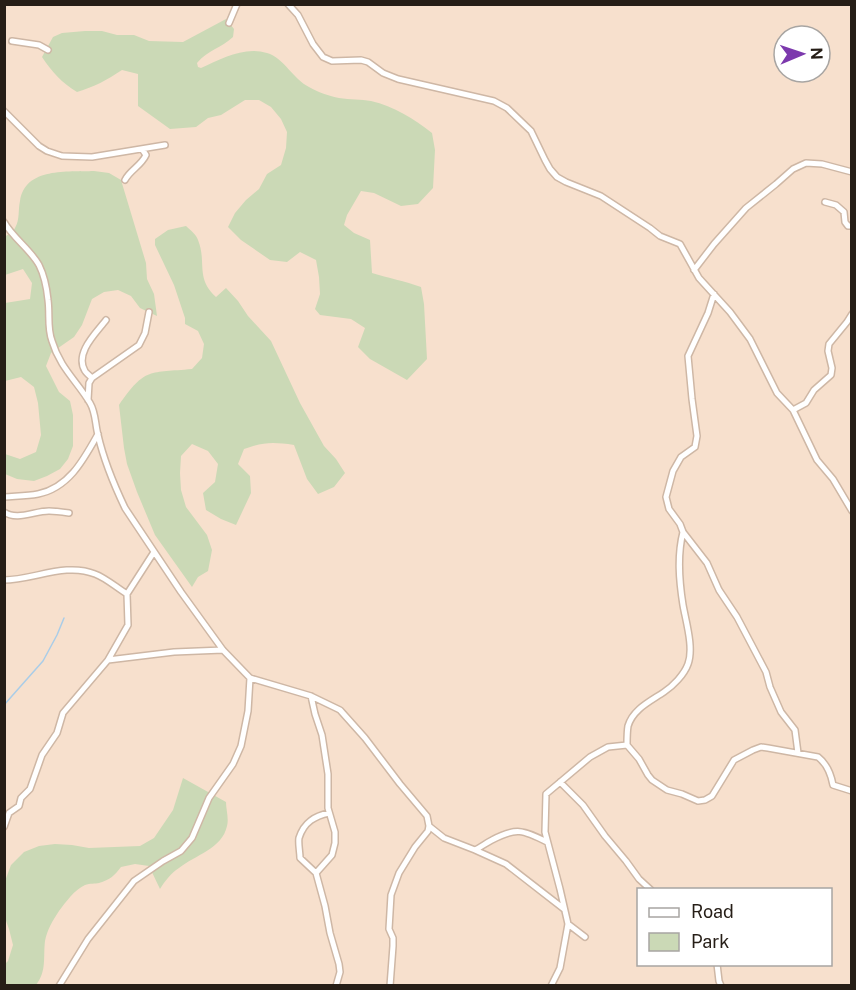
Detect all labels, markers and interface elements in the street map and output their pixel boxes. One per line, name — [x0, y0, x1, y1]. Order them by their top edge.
north arrow — [772, 24, 832, 84]
text: N — [807, 47, 826, 60]
legend — [637, 888, 832, 966]
text: Road — [691, 901, 734, 922]
text: Park — [691, 931, 729, 952]

